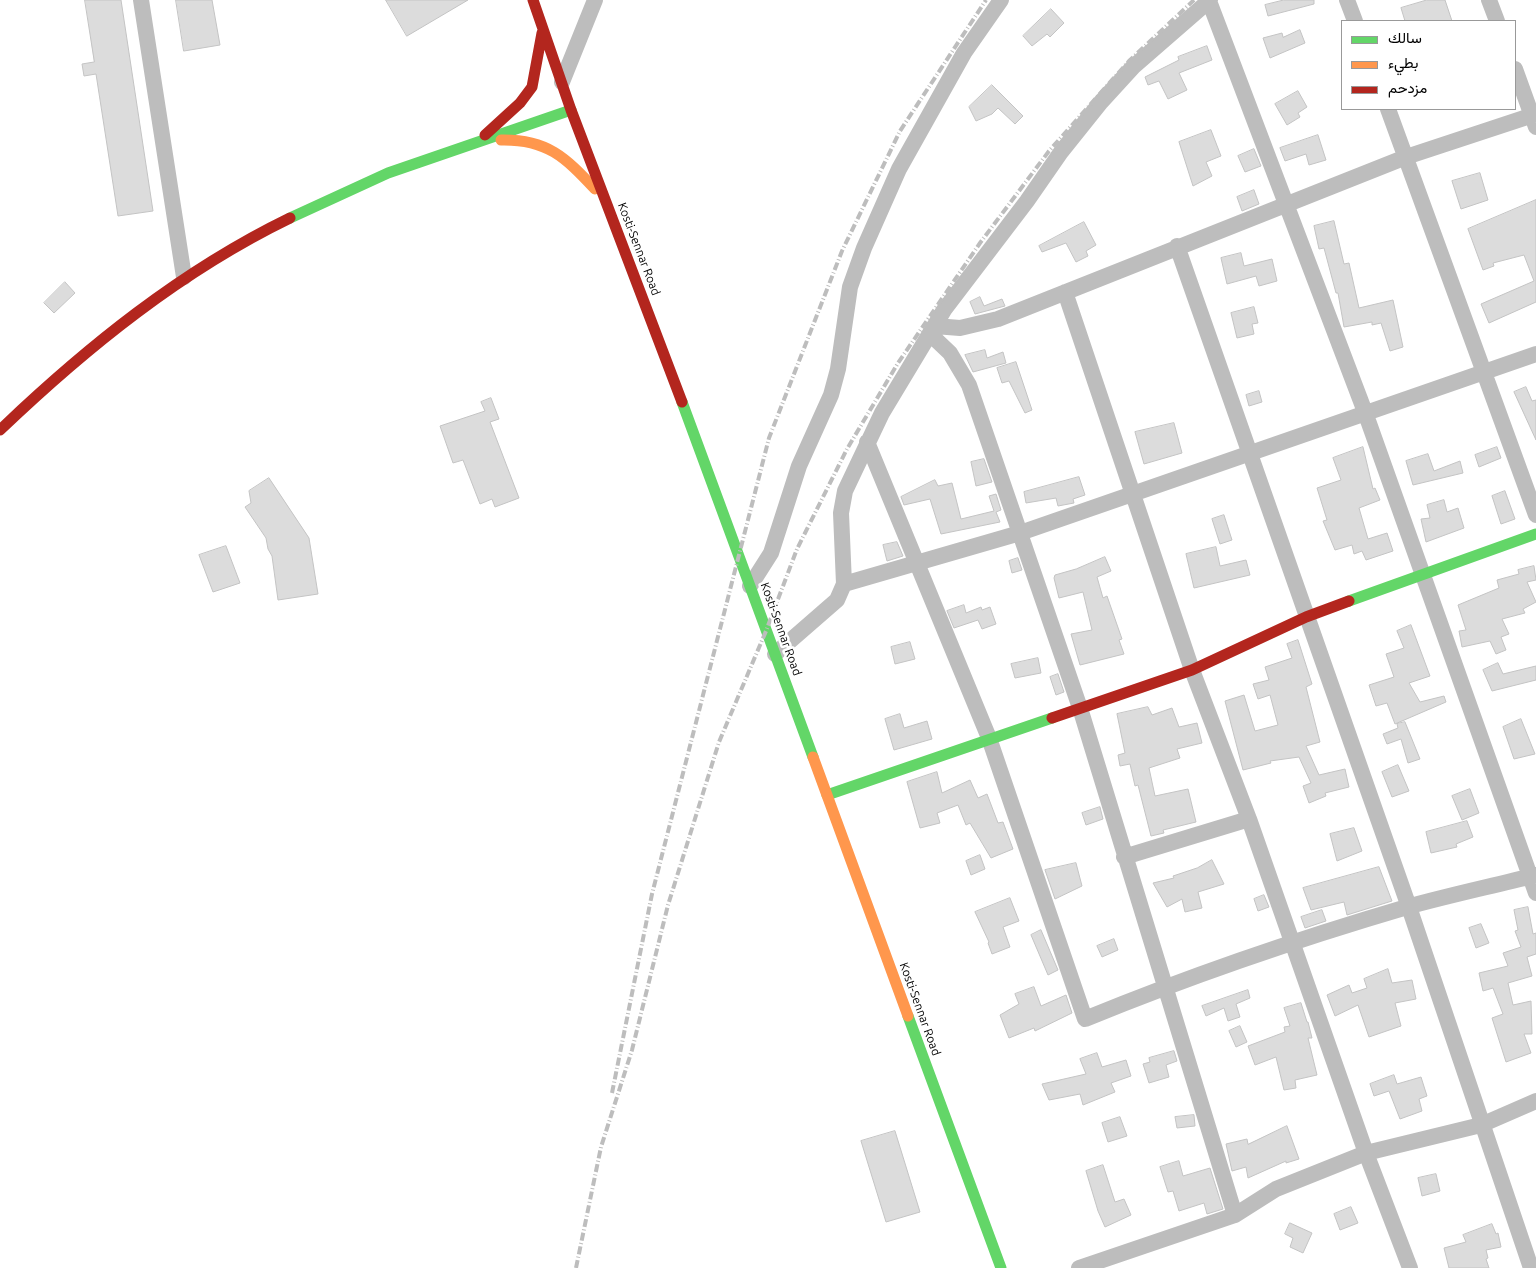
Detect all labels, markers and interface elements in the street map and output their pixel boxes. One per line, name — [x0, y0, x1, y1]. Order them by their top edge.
legend — [1341, 20, 1516, 110]
text: سالك — [1388, 29, 1422, 46]
text: بطيء — [1388, 54, 1418, 71]
text: مزدحم — [1388, 79, 1427, 96]
street label: Kosti-Sennar Road — [615, 201, 663, 297]
street label: Kosti-Sennar Road — [757, 580, 805, 678]
street label: Kosti-Sennar Road — [896, 960, 944, 1058]

